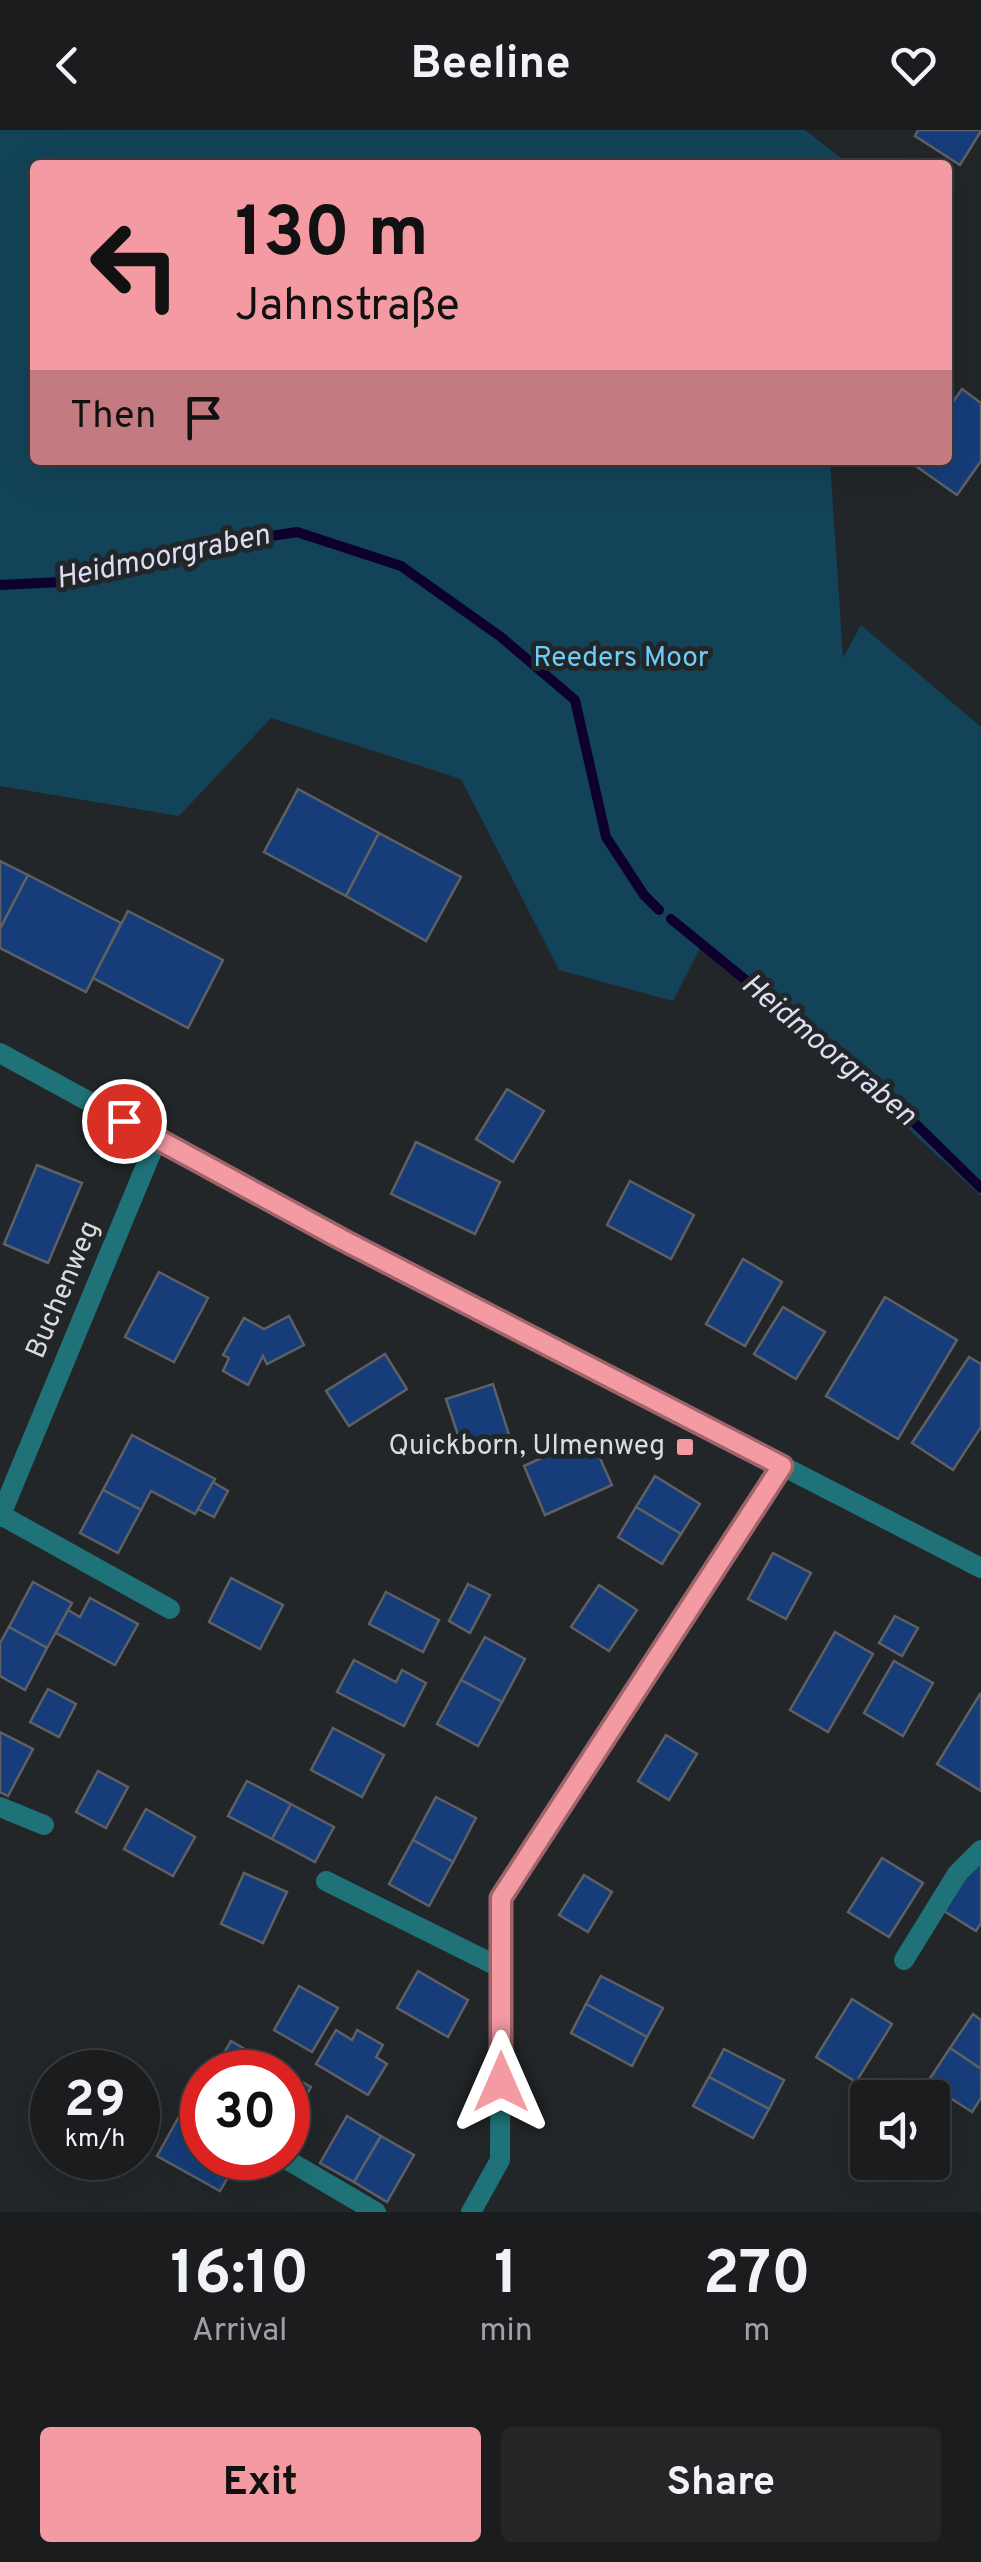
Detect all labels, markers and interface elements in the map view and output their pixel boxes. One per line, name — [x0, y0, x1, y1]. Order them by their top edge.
text: Beeline — [410, 37, 571, 94]
icon: back — [40, 38, 95, 93]
icon: heart — [886, 38, 941, 93]
text: 130 m — [235, 192, 429, 281]
icon: left — [70, 200, 200, 330]
text: Jahnstraße — [235, 279, 460, 336]
icon: arrive — [176, 390, 231, 445]
text: Then — [70, 393, 156, 442]
water label: Heidmoorgraben — [53, 517, 273, 599]
park label: Reeders Moor — [533, 641, 709, 677]
water label: Heidmoorgraben — [733, 967, 923, 1135]
pin — [82, 1079, 167, 1164]
icon: arrive — [97, 1094, 152, 1149]
street label: Buchenweg — [19, 1216, 109, 1364]
place label: Quickborn, Ulmenweg — [388, 1429, 665, 1465]
marker: Quickborn, Ulmenweg — [674, 1436, 696, 1458]
position arrow — [449, 2030, 553, 2134]
speed limit sign: 30 — [180, 2050, 310, 2180]
text: 29 — [64, 2071, 126, 2134]
map controls — [850, 2080, 950, 2180]
button: sound — [850, 2080, 950, 2180]
text: km/h — [65, 2124, 125, 2156]
text: 16:10 — [170, 2239, 309, 2315]
text: 1 — [494, 2239, 518, 2315]
text: 270 — [703, 2239, 811, 2315]
text: Arrival — [192, 2312, 287, 2352]
text: min — [479, 2312, 533, 2352]
text: m — [743, 2312, 770, 2352]
button: Exit — [40, 2427, 481, 2542]
button: Share — [501, 2427, 941, 2542]

